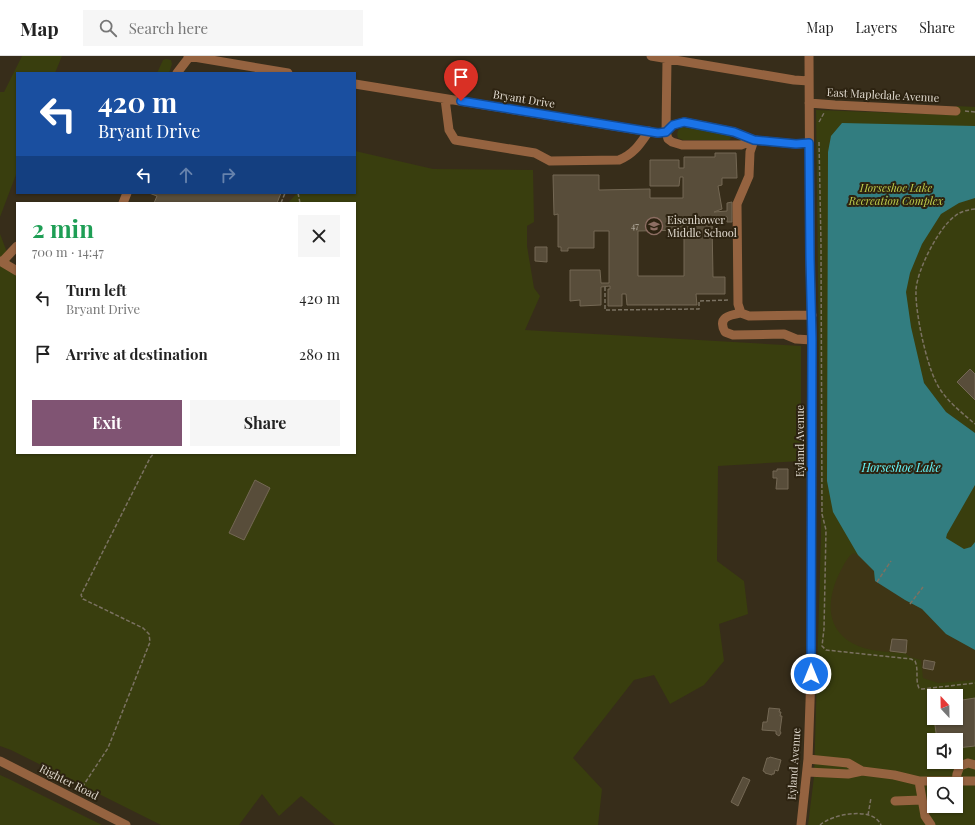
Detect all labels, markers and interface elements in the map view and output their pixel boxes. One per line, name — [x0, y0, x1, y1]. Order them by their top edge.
search box — [83, 10, 363, 46]
text: Map — [20, 15, 59, 41]
icon: search — [97, 17, 119, 39]
text: Search here — [129, 18, 208, 38]
text: Map — [806, 18, 834, 37]
text: Layers — [856, 18, 897, 37]
text: Share — [919, 18, 955, 37]
pin — [444, 60, 478, 101]
icon: arrive — [450, 66, 472, 88]
text: 420 m — [98, 83, 177, 120]
street label: East Mapledale Avenue — [826, 84, 940, 105]
street label: Bryant Drive — [492, 86, 557, 111]
icon: left — [32, 88, 84, 140]
text: Bryant Drive — [98, 119, 200, 143]
icon: left — [133, 164, 155, 186]
icon: ahead — [175, 164, 197, 186]
icon: right — [217, 164, 239, 186]
park label: Horseshoe Lake Recreation Complex — [848, 180, 943, 208]
text: 2 min — [32, 212, 94, 244]
place label: Eisenhower Middle School — [667, 212, 737, 240]
button: close — [298, 215, 340, 257]
school or university icon: Eisenhower Middle School — [644, 216, 664, 236]
house number: 47 — [631, 219, 639, 231]
text: 700 m · 14:47 — [32, 243, 104, 260]
text: Turn left — [66, 280, 127, 300]
icon: left — [32, 287, 54, 309]
text: 420 m — [299, 288, 340, 308]
text: Bryant Drive — [66, 300, 140, 317]
icon: arrive — [32, 343, 54, 365]
text: Arrive at destination — [66, 344, 208, 364]
text: 280 m — [299, 344, 340, 364]
button: Exit — [32, 400, 182, 446]
button: Share — [190, 400, 340, 446]
street label: Eyland Avenue — [792, 404, 807, 477]
water label: Horseshoe Lake — [860, 459, 941, 475]
position arrow — [790, 653, 832, 695]
north arrow — [927, 689, 963, 725]
map controls — [927, 689, 963, 813]
street label: Eyland Avenue — [784, 727, 804, 801]
button: sound — [927, 733, 963, 769]
street label: Righter Road — [37, 760, 102, 803]
button: search — [927, 777, 963, 813]

